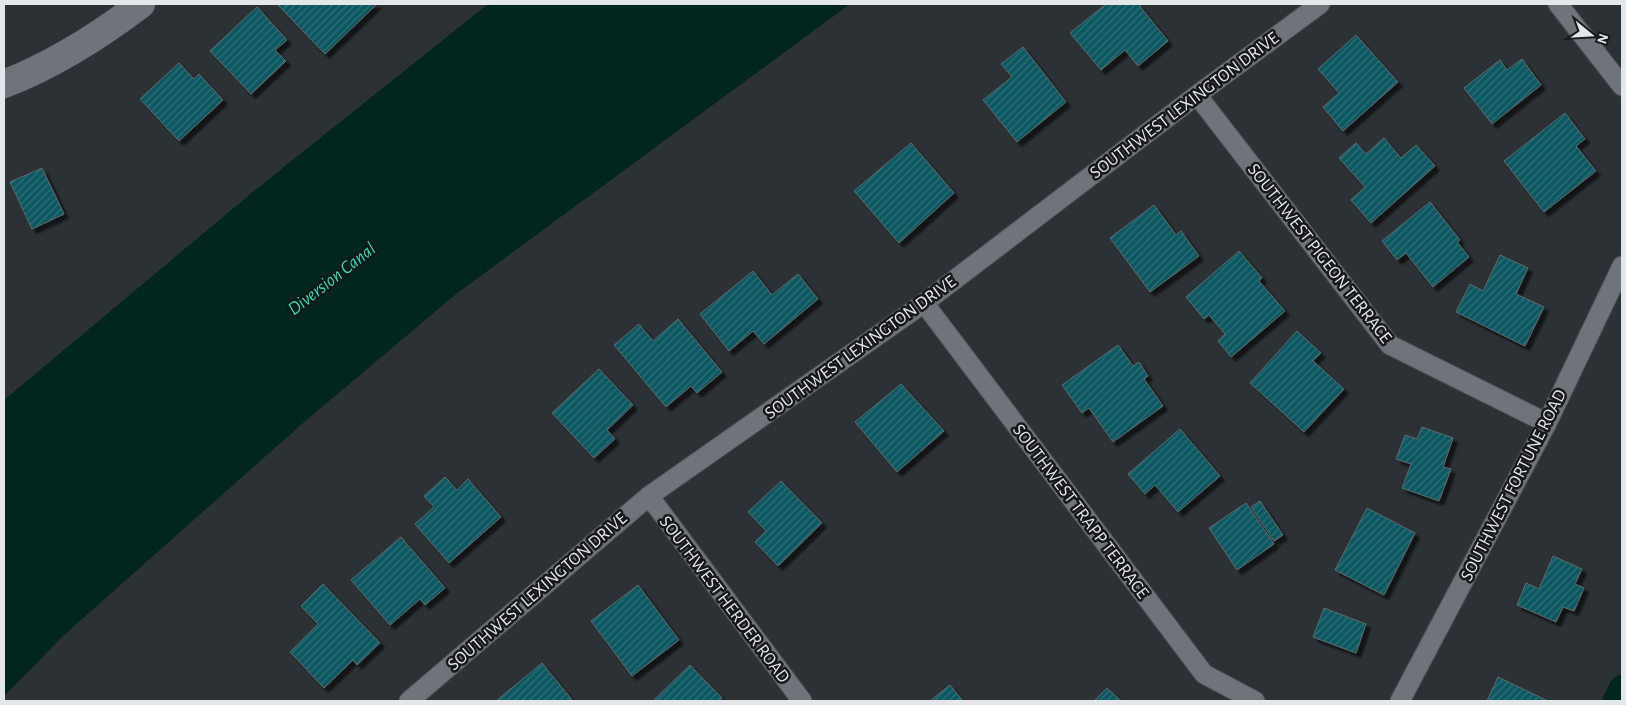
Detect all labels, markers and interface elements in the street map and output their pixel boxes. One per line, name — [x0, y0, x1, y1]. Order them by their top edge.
north arrow — [1566, 10, 1616, 60]
street label: SOUTHWEST LEXINGTON DRIVE — [1087, 29, 1283, 182]
text: N — [1594, 32, 1611, 46]
street label: SOUTHWEST PIGEON TERRACE — [1244, 161, 1395, 347]
water label: Diversion Canal — [284, 239, 380, 319]
street label: SOUTHWEST LEXINGTON DRIVE — [762, 272, 960, 423]
street label: SOUTHWEST FORTUNE ROAD — [1458, 387, 1570, 584]
street label: SOUTHWEST TRAPP TERRACE — [1009, 421, 1152, 602]
street label: SOUTHWEST LEXINGTON DRIVE — [445, 509, 631, 674]
street label: SOUTHWEST HERDER ROAD — [656, 513, 793, 686]

